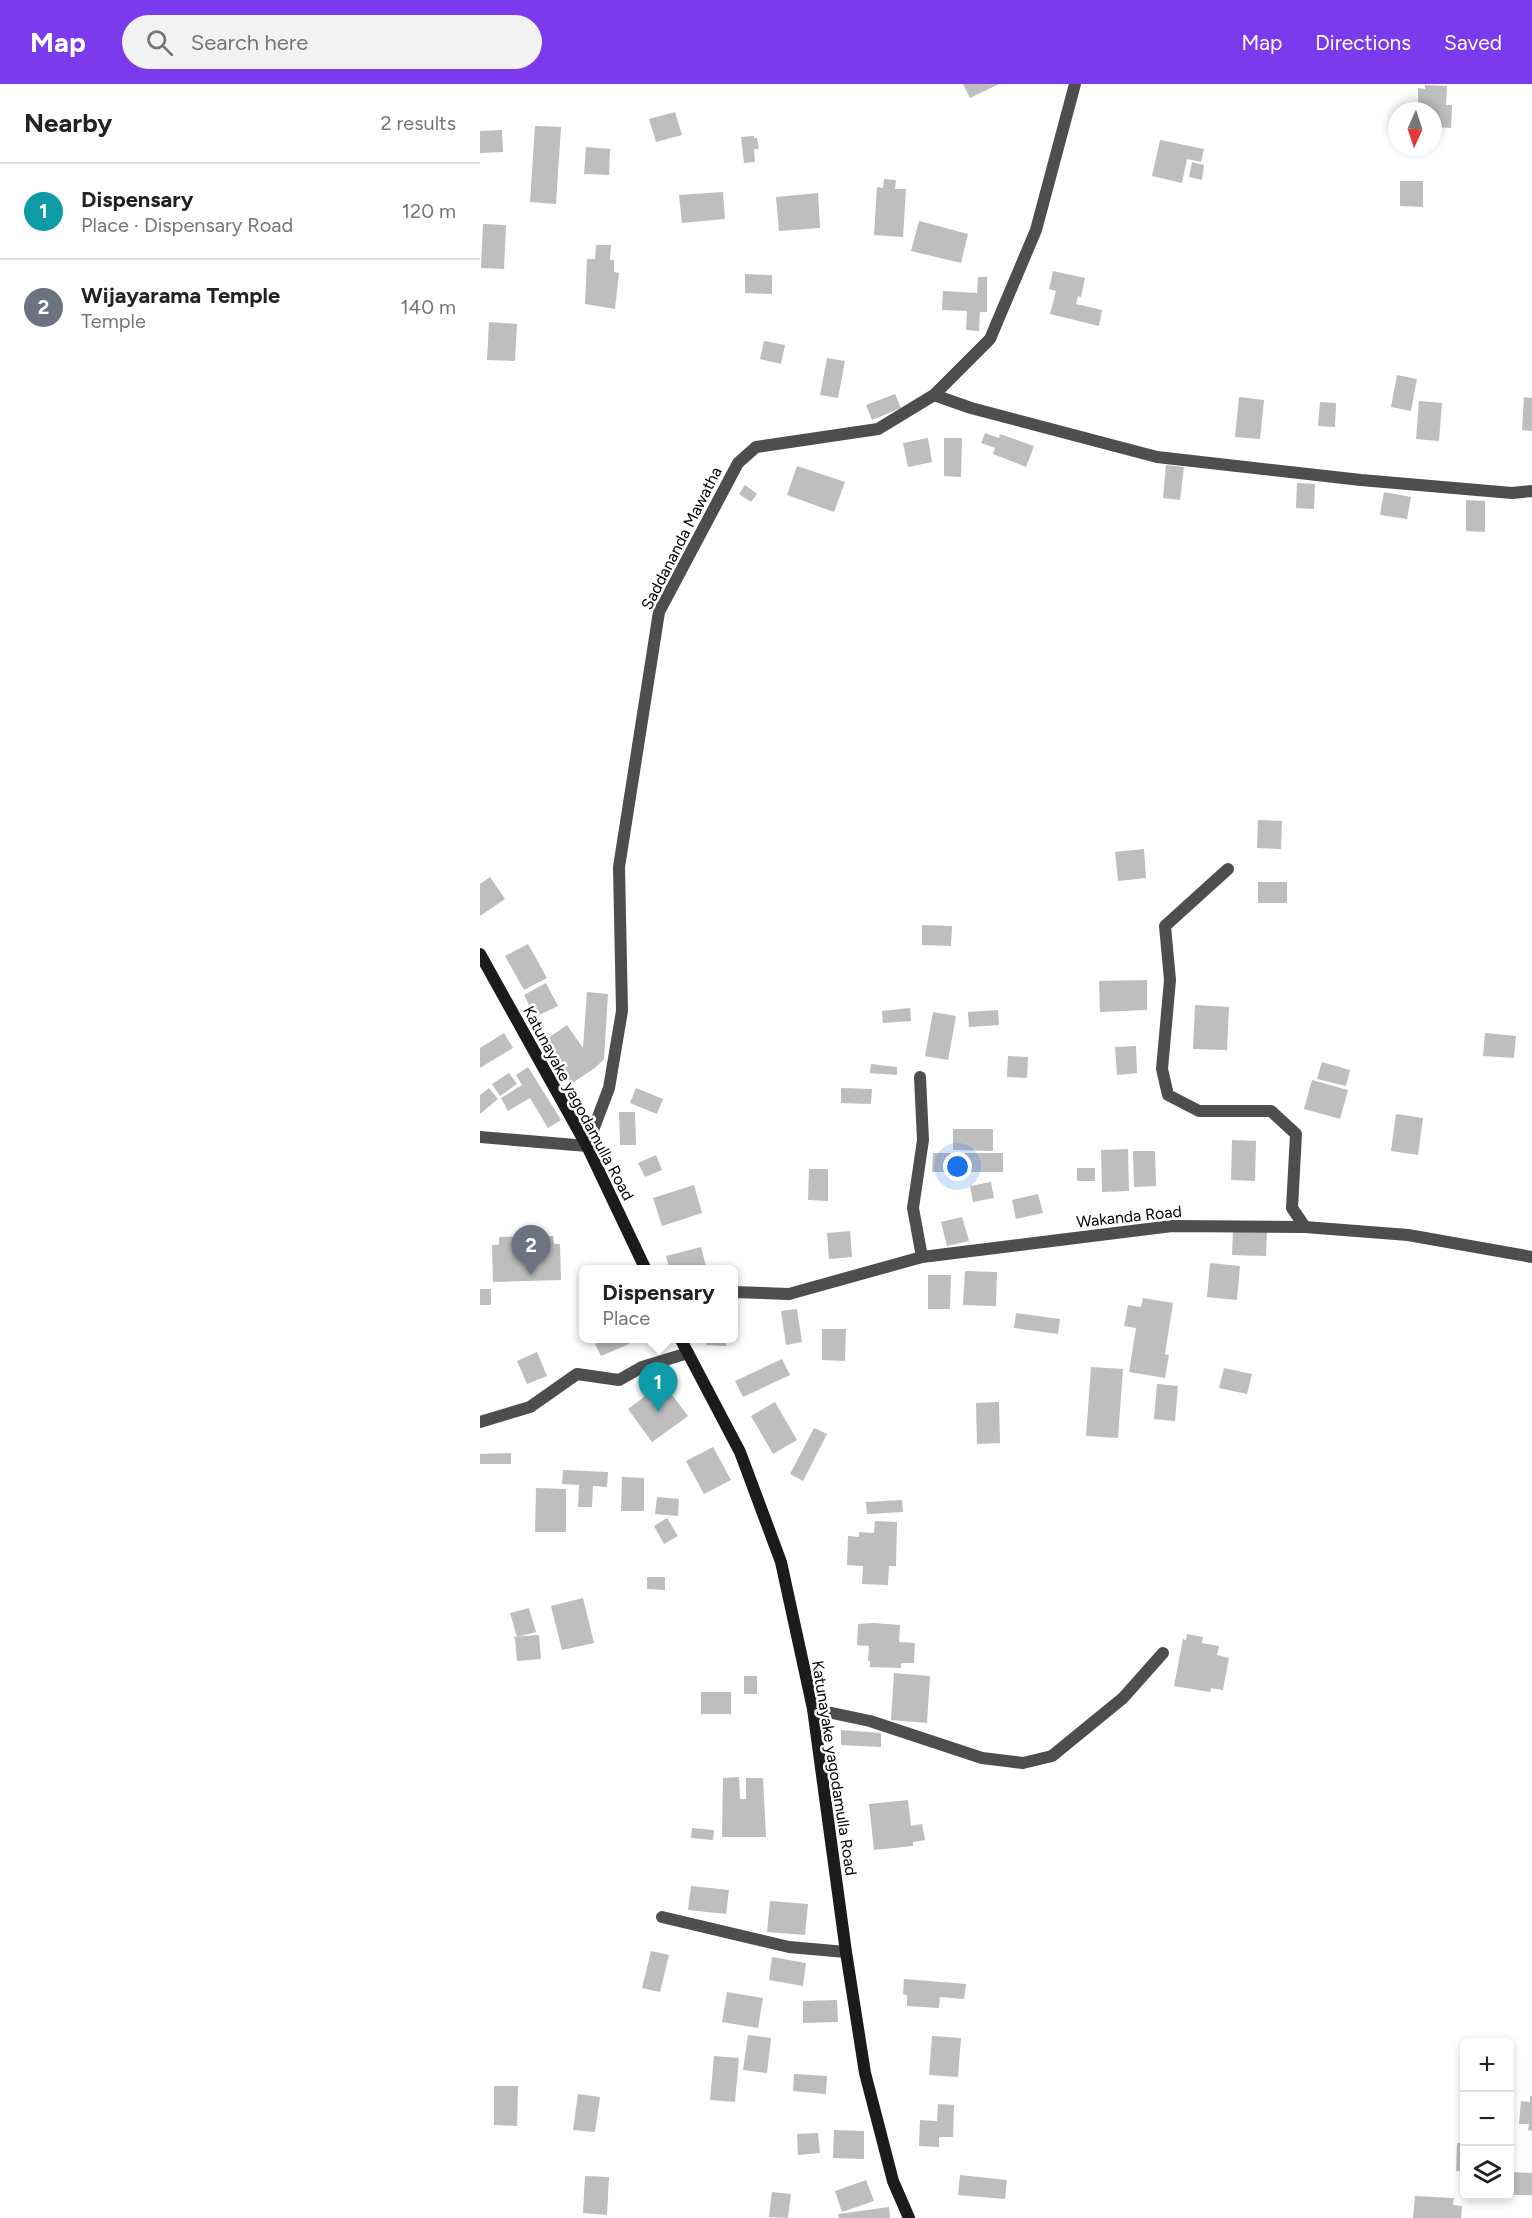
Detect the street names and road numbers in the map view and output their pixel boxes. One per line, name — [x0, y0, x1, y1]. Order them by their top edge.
street label: Saddananda Mawatha — [637, 464, 726, 613]
street label: Katunayake yagodamulla Road — [519, 1003, 638, 1204]
street label: Wakanda Road — [1075, 1202, 1183, 1231]
street label: Katunayake yagodamulla Road — [808, 1659, 861, 1877]

